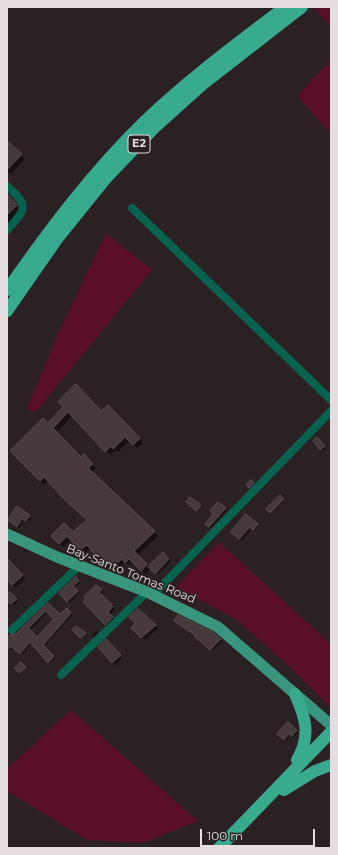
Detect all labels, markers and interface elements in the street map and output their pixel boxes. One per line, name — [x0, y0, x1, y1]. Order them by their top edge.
road number: E2 — [128, 135, 150, 153]
street label: Bay-Santo Tomas Road — [64, 541, 198, 607]
scale bar — [202, 821, 317, 847]
text: 100 m — [207, 828, 243, 843]

